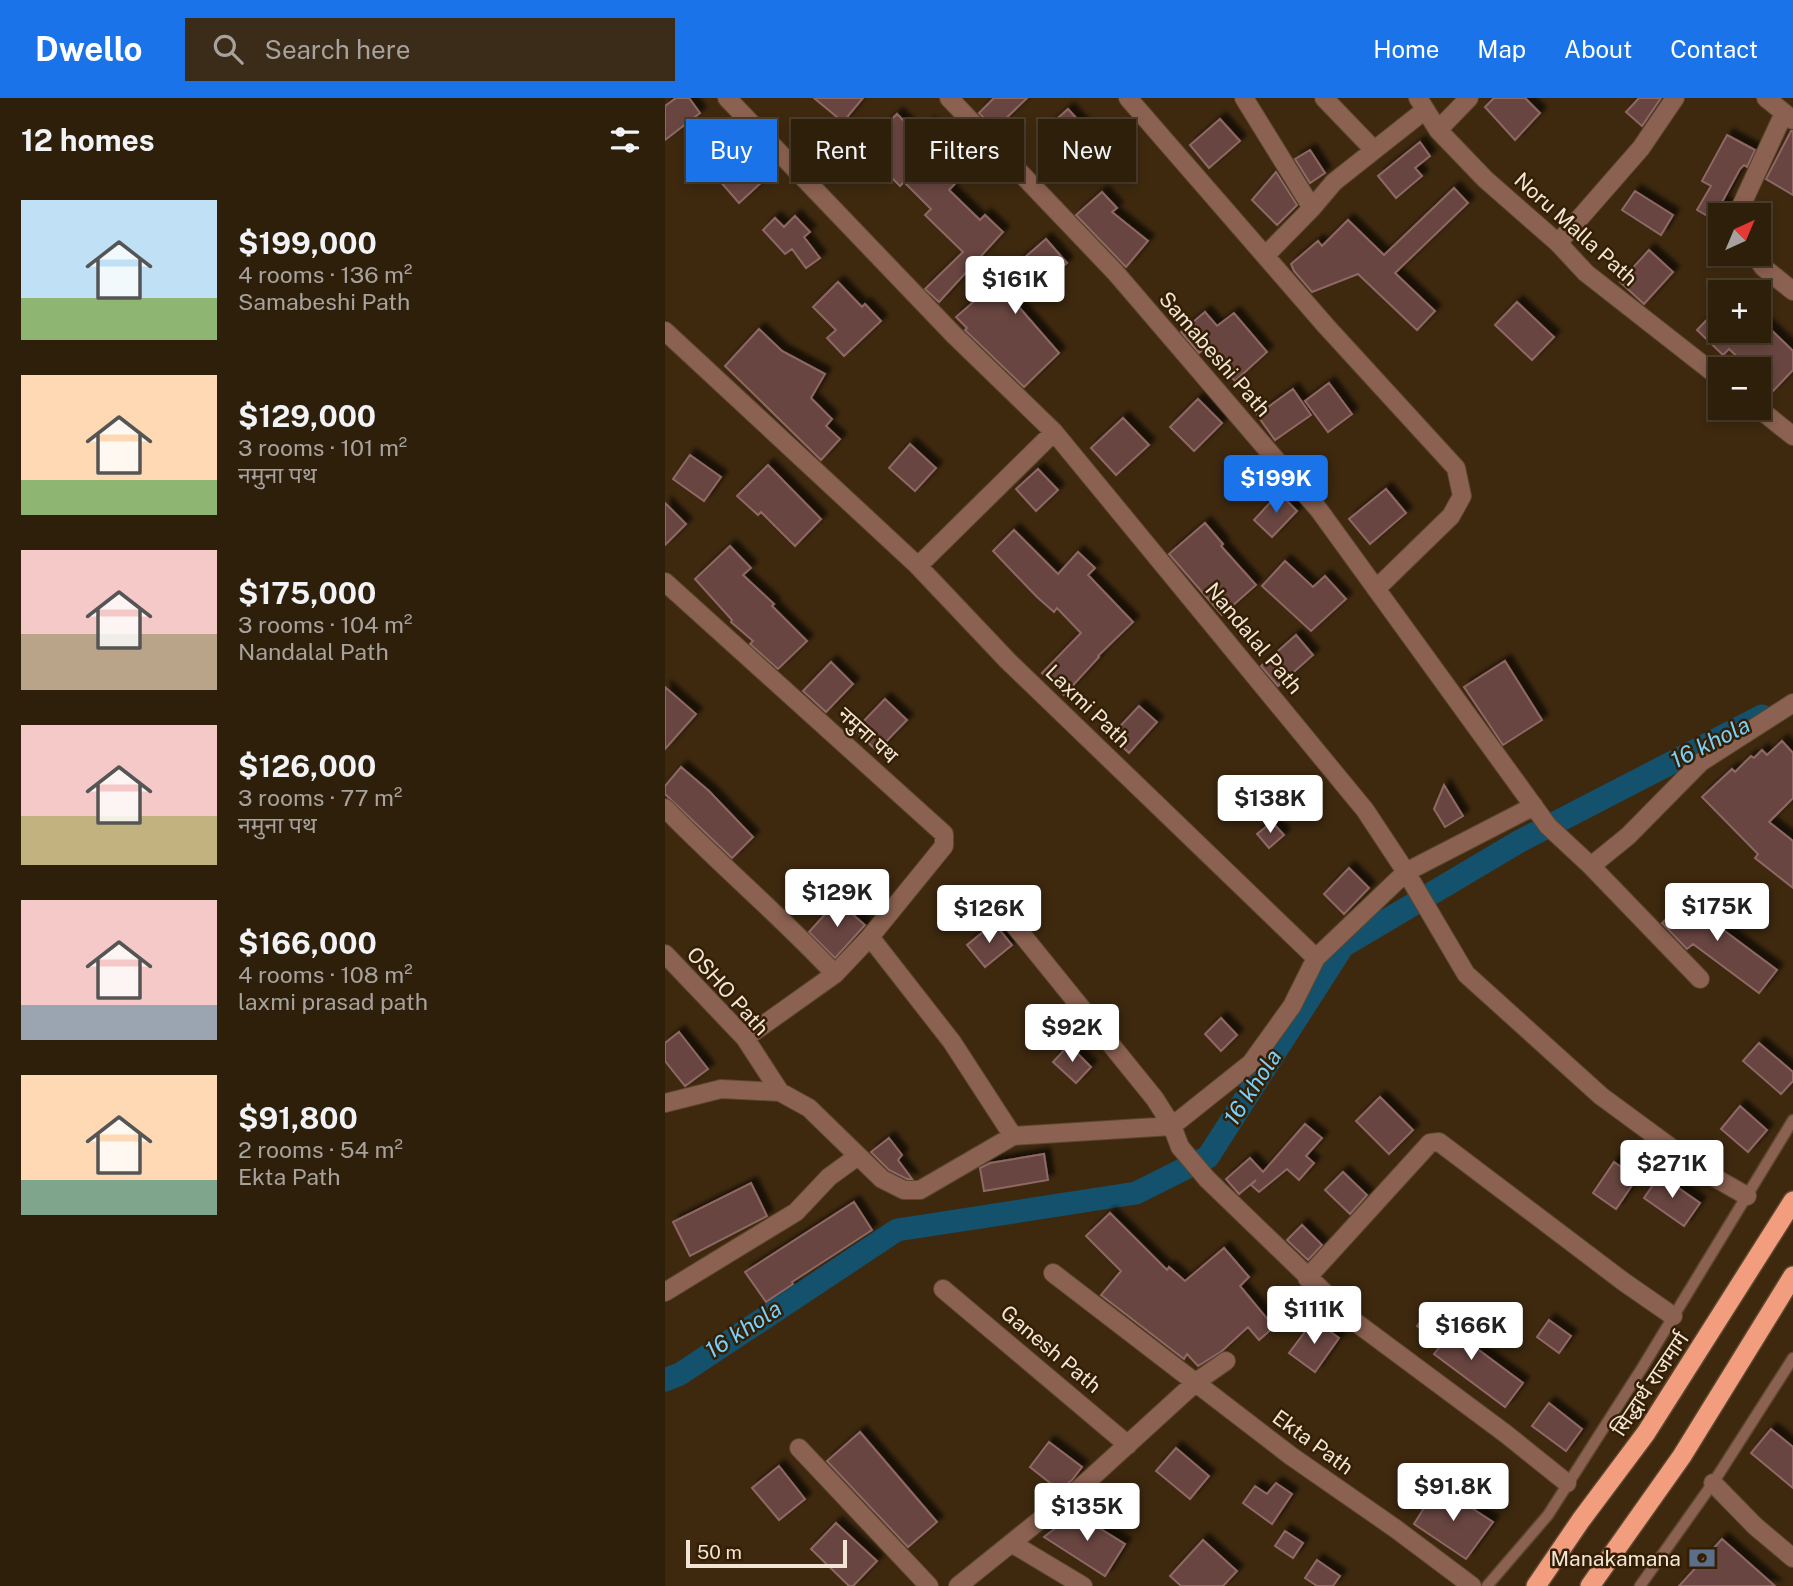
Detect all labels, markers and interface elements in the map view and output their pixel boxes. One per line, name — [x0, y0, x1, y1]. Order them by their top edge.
search box — [185, 18, 675, 81]
text: Dwello — [35, 30, 143, 68]
icon: search — [209, 30, 247, 68]
text: Search here — [265, 34, 411, 65]
text: Home — [1373, 35, 1439, 63]
text: Map — [1477, 35, 1526, 63]
text: About — [1564, 35, 1632, 63]
text: Contact — [1670, 35, 1758, 63]
chip: Buy — [686, 119, 777, 182]
chip: Rent — [791, 119, 891, 182]
chip: Filters — [905, 119, 1024, 182]
chip: New — [1038, 119, 1136, 182]
icon: filters — [606, 121, 644, 159]
text: 12 homes — [21, 122, 155, 158]
street label: Noru Malla Path — [1509, 167, 1643, 291]
north arrow — [1708, 203, 1771, 266]
map controls — [1708, 203, 1771, 420]
text: $199,000 — [238, 225, 377, 261]
icon: home — [77, 228, 161, 312]
pin: $161K — [966, 256, 1064, 316]
text: 4 rooms · 136 m² — [238, 261, 412, 288]
text: $161K — [981, 265, 1049, 292]
button: + — [1708, 280, 1771, 343]
street label: Samabeshi Path — [1154, 286, 1276, 422]
text: Samabeshi Path — [238, 288, 410, 315]
button: − — [1708, 357, 1771, 420]
text: $129,000 — [238, 398, 376, 434]
icon: home — [77, 403, 161, 487]
text: 3 rooms · 101 m² — [238, 434, 407, 461]
pin: $199K — [1227, 456, 1325, 515]
text: नमुना पथ — [238, 461, 317, 488]
text: $199K — [1240, 464, 1312, 491]
text: $175,000 — [238, 575, 376, 611]
street label: Nandalal Path — [1200, 577, 1308, 699]
icon: home — [77, 578, 161, 662]
text: 3 rooms · 104 m² — [238, 611, 412, 638]
text: Nandalal Path — [238, 638, 389, 665]
street label: Laxmi Path — [1040, 659, 1136, 753]
street label: नमुना पथ — [832, 702, 903, 769]
water label: 16 khola — [1666, 711, 1754, 773]
text: $126,000 — [238, 748, 376, 784]
icon: home — [77, 753, 161, 837]
pin: $138K — [1221, 776, 1319, 835]
text: 3 rooms · 77 m² — [238, 784, 402, 811]
text: $138K — [1234, 784, 1306, 811]
text: नमुना पथ — [238, 811, 317, 838]
pin: $129K — [788, 870, 886, 929]
text: $129K — [801, 878, 873, 905]
pin: $175K — [1668, 884, 1766, 943]
pin: $126K — [940, 886, 1038, 945]
text: $175K — [1681, 892, 1753, 919]
text: $126K — [953, 894, 1025, 921]
text: $166,000 — [238, 925, 377, 961]
icon: home — [77, 928, 161, 1012]
street label: OSHO Path — [682, 942, 774, 1040]
text: 4 rooms · 108 m² — [238, 961, 413, 988]
text: laxmi prasad path — [238, 988, 428, 1015]
pin: $92K — [1031, 1004, 1113, 1064]
text: $92K — [1041, 1013, 1103, 1040]
water label: 16 khola — [1217, 1044, 1287, 1130]
text: $91,800 — [238, 1100, 358, 1136]
icon: home — [77, 1103, 161, 1187]
text: 2 rooms · 54 m² — [238, 1136, 403, 1163]
pin: $271K — [1623, 1140, 1721, 1200]
text: $271K — [1636, 1149, 1708, 1176]
text: Ekta Path — [238, 1163, 341, 1190]
pin: $111K — [1265, 1286, 1363, 1346]
water label: 16 khola — [700, 1294, 786, 1364]
text: $111K — [1283, 1295, 1345, 1322]
street label: Ganesh Path — [996, 1300, 1106, 1398]
pin: $166K — [1422, 1302, 1520, 1362]
text: $166K — [1435, 1311, 1507, 1338]
street label: सिद्धार्थ राजमार्ग — [1606, 1326, 1695, 1441]
street label: Ekta Path — [1268, 1404, 1358, 1480]
pin: $91.8K — [1396, 1464, 1510, 1523]
text: $91.8K — [1414, 1472, 1492, 1499]
pin: $135K — [1038, 1484, 1136, 1543]
text: $135K — [1051, 1492, 1123, 1519]
scale bar — [686, 1537, 847, 1569]
text: 50 m — [697, 1541, 742, 1563]
bank icon: Manakamana — [1687, 1543, 1717, 1573]
place label: Manakamana — [1551, 1546, 1681, 1571]

